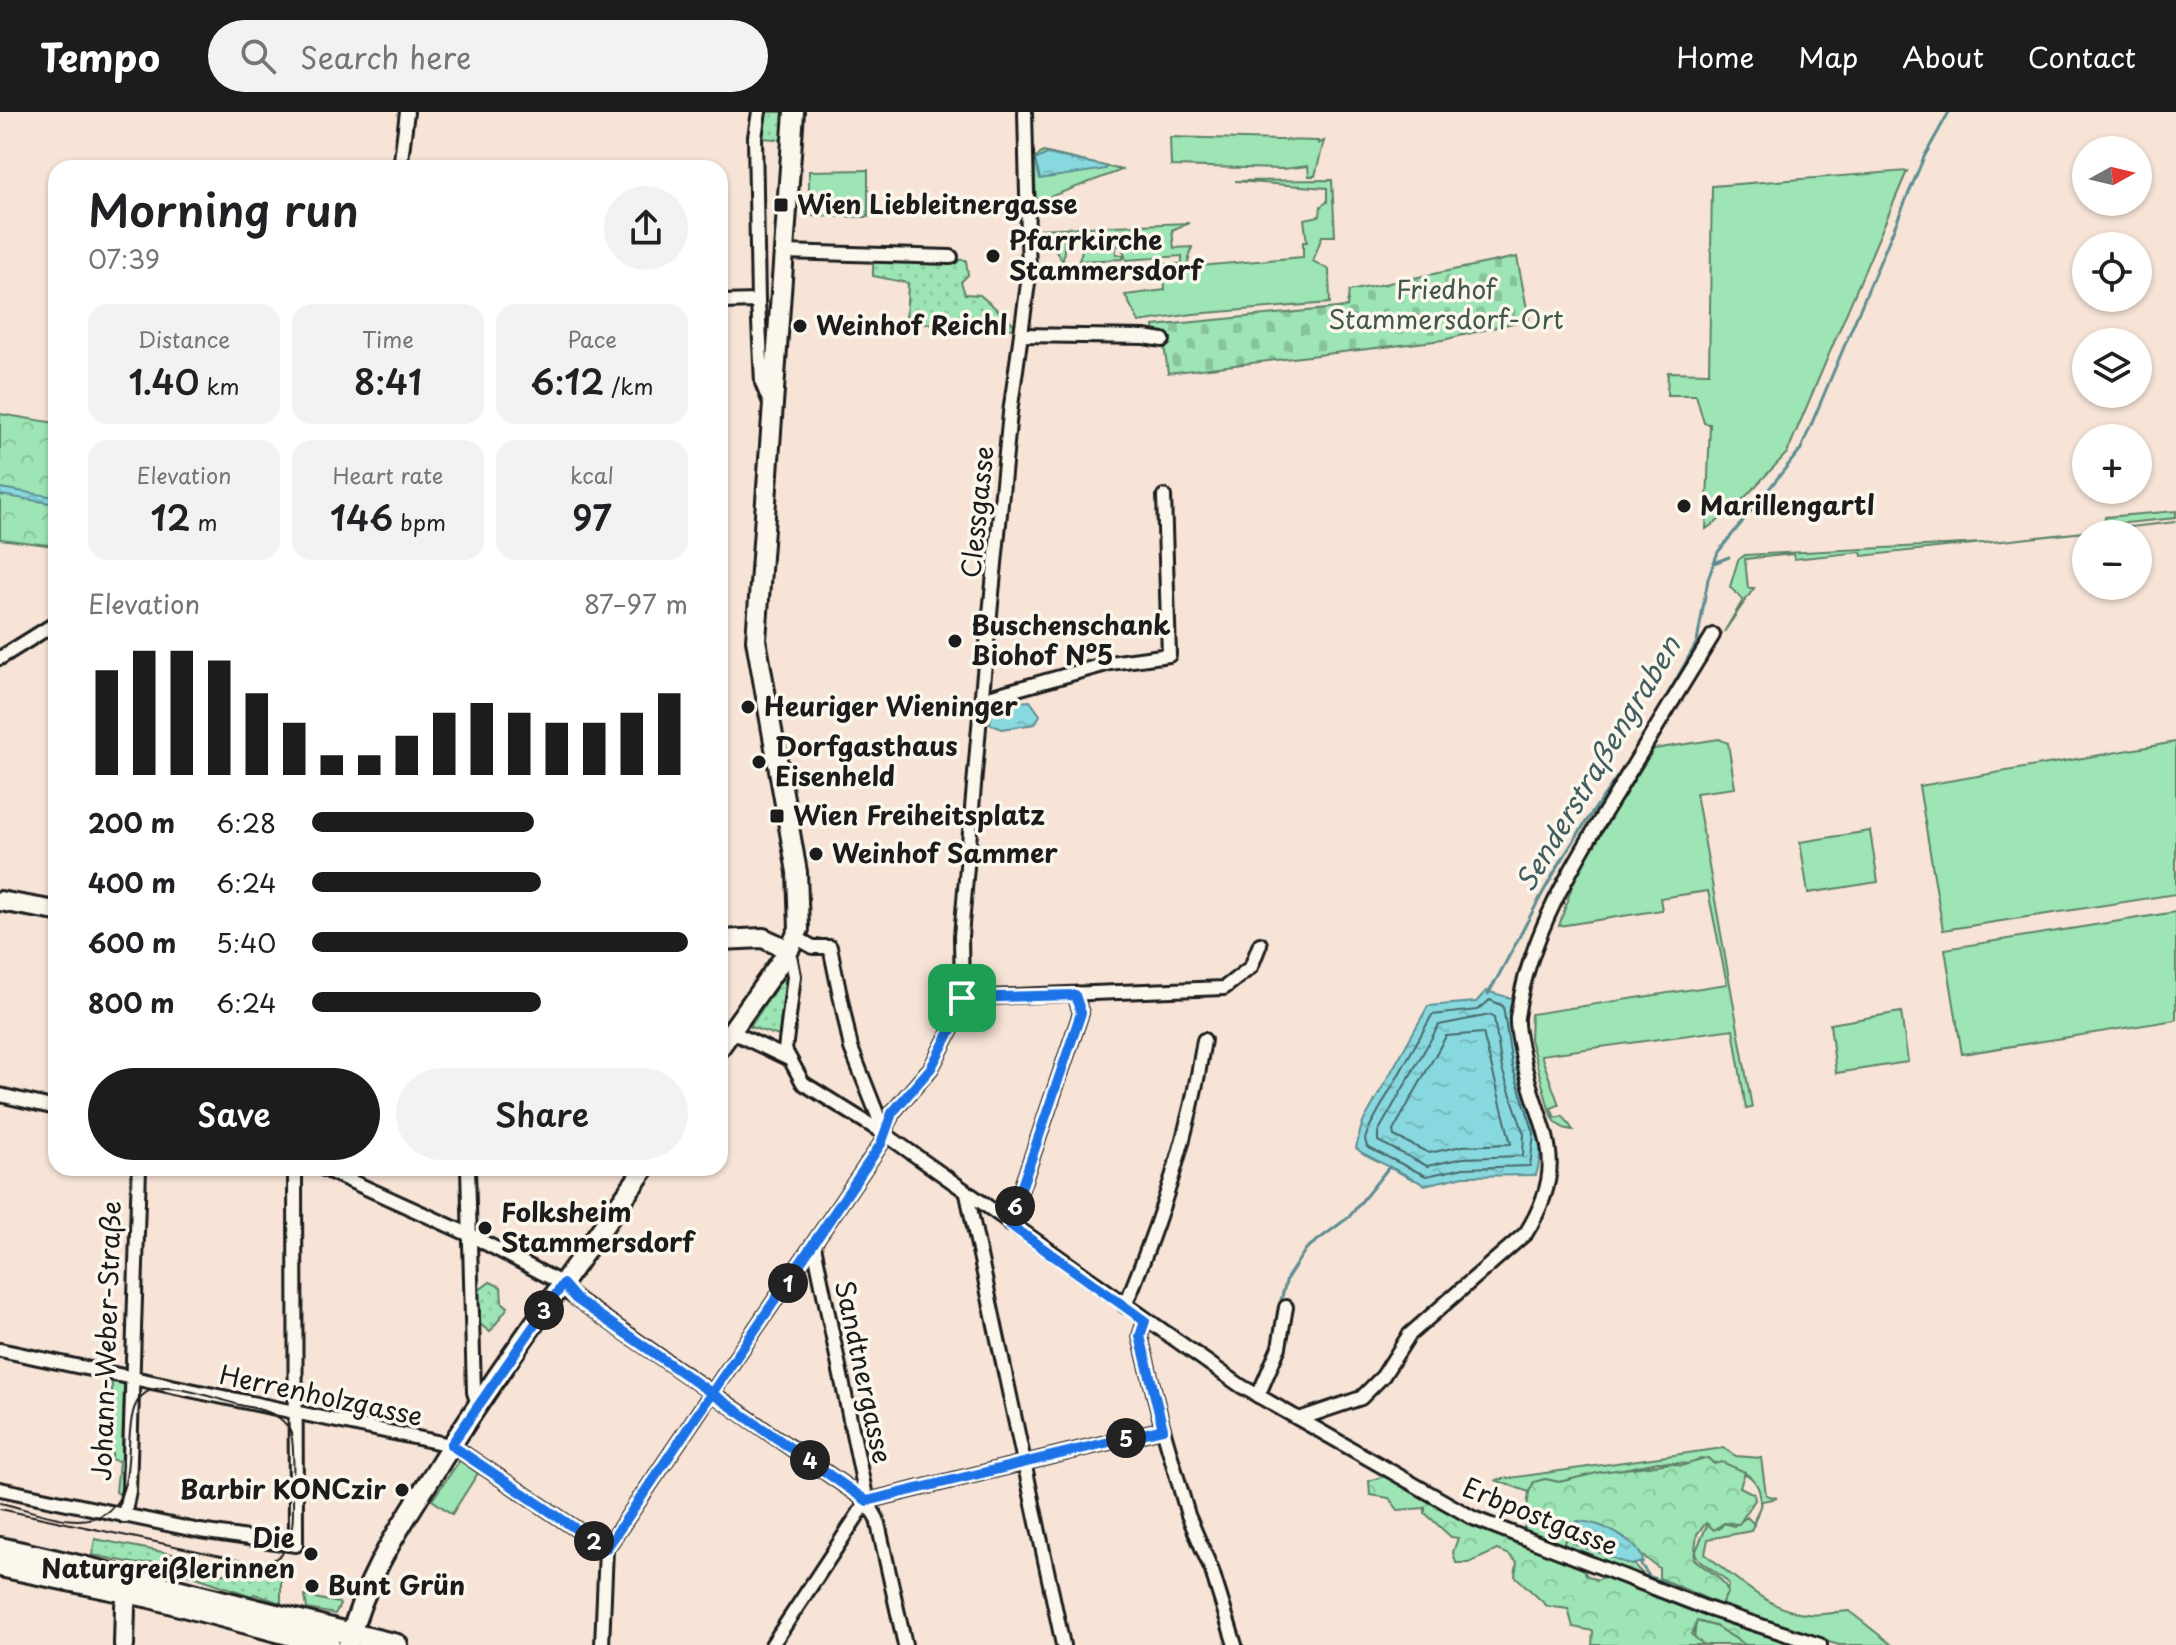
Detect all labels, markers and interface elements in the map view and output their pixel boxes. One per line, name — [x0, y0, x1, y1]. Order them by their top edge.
search box — [208, 20, 768, 92]
text: Tempo — [40, 28, 160, 85]
icon: search — [236, 34, 280, 78]
text: Search here — [300, 34, 472, 79]
text: Home — [1676, 35, 1754, 78]
text: Map — [1798, 35, 1858, 78]
text: About — [1902, 35, 1984, 78]
text: Contact — [2028, 35, 2136, 78]
north arrow — [2072, 136, 2152, 216]
map controls — [2072, 136, 2152, 600]
text: Morning run — [88, 176, 359, 242]
place label: Wien Liebleitnergasse — [797, 184, 1078, 223]
button: share — [604, 186, 688, 270]
marker: Wien Liebleitnergasse — [772, 196, 790, 214]
place label: Pfarrkirche Stammersdorf — [1009, 220, 1204, 289]
button: locate — [2072, 232, 2152, 312]
text: 07:39 — [88, 239, 160, 278]
marker: Pfarrkirche Stammersdorf — [984, 247, 1002, 265]
park label: Friedhof Stammersdorf-Ort — [1328, 269, 1564, 338]
place label: Weinhof Reichl — [816, 305, 1007, 344]
marker: Weinhof Reichl — [791, 317, 809, 335]
text: Distance — [138, 322, 230, 355]
text: Time — [362, 322, 414, 355]
text: Pace — [567, 322, 617, 355]
button: layers — [2072, 328, 2152, 408]
text: 1.40 — [128, 355, 199, 407]
text: 8:41 — [354, 355, 422, 407]
text: 6:12 — [531, 355, 604, 407]
text: km — [199, 369, 240, 402]
text: /km — [604, 369, 653, 402]
button: + — [2072, 424, 2152, 504]
street label: Clessgasse — [950, 444, 1003, 580]
text: Elevation — [137, 458, 231, 491]
text: Heart rate — [332, 458, 444, 491]
text: kcal — [570, 458, 614, 491]
place label: Marillengartl — [1700, 485, 1875, 524]
text: 12 — [150, 491, 190, 543]
text: 146 — [330, 491, 393, 543]
text: 97 — [572, 491, 612, 543]
marker: Marillengartl — [1675, 497, 1693, 515]
text: m — [190, 505, 218, 538]
text: bpm — [393, 505, 446, 538]
button: − — [2072, 520, 2152, 600]
text: Elevation — [88, 584, 200, 623]
text: 87–97 m — [584, 584, 688, 623]
place label: Buschenschank Biohof N°5 — [971, 605, 1171, 674]
water label: Senderstraßengraben — [1503, 626, 1691, 899]
marker: Buschenschank Biohof N°5 — [946, 632, 964, 650]
place label: Heuriger Wieninger — [764, 686, 1018, 725]
marker: Heuriger Wieninger — [739, 698, 757, 716]
place label: Dorfgasthaus Eisenheld — [775, 726, 958, 795]
marker: Dorfgasthaus Eisenheld — [750, 753, 768, 771]
place label: Wien Freiheitsplatz — [793, 795, 1045, 834]
text: 200 m — [88, 803, 175, 842]
text: 6:28 — [216, 803, 276, 842]
marker: Wien Freiheitsplatz — [768, 807, 786, 825]
place label: Weinhof Sammer — [832, 833, 1058, 872]
marker: Weinhof Sammer — [807, 845, 825, 863]
text: 400 m — [88, 863, 176, 902]
text: 6:24 — [216, 863, 277, 902]
text: 600 m — [88, 923, 176, 962]
text: 5:40 — [216, 923, 276, 962]
pin — [928, 964, 996, 1032]
icon: arrive — [940, 976, 984, 1020]
text: 800 m — [88, 983, 175, 1022]
text: 6:24 — [216, 983, 277, 1022]
button: Save — [88, 1068, 380, 1160]
button: Share — [396, 1068, 688, 1160]
pin: 6 — [995, 1186, 1035, 1226]
text: 6 — [1007, 1189, 1023, 1222]
place label: Folksheim Stammersdorf — [501, 1192, 696, 1261]
street label: Johann-Weber-Straße — [81, 1200, 130, 1482]
marker: Folksheim Stammersdorf — [476, 1219, 494, 1237]
pin: 1 — [768, 1263, 808, 1303]
text: 1 — [783, 1266, 793, 1299]
street label: Sandtnergasse — [826, 1276, 903, 1467]
pin: 3 — [524, 1290, 564, 1330]
text: 3 — [537, 1293, 551, 1326]
street label: Herrenholzgasse — [216, 1354, 426, 1435]
pin: 5 — [1106, 1418, 1146, 1458]
text: 5 — [1119, 1421, 1133, 1454]
pin: 4 — [790, 1440, 830, 1480]
text: 4 — [803, 1443, 817, 1476]
street label: Erbpostgasse — [1457, 1467, 1624, 1564]
place label: Barbir KONCzir — [180, 1469, 386, 1508]
marker: Barbir KONCzir — [393, 1481, 411, 1499]
place label: Die Naturgreißlerinnen — [41, 1518, 295, 1587]
pin: 2 — [574, 1521, 614, 1561]
text: 2 — [586, 1524, 602, 1557]
marker: Die Naturgreißlerinnen — [302, 1545, 320, 1563]
place label: Bunt Grün — [328, 1565, 465, 1604]
marker: Bunt Grün — [303, 1577, 321, 1595]

